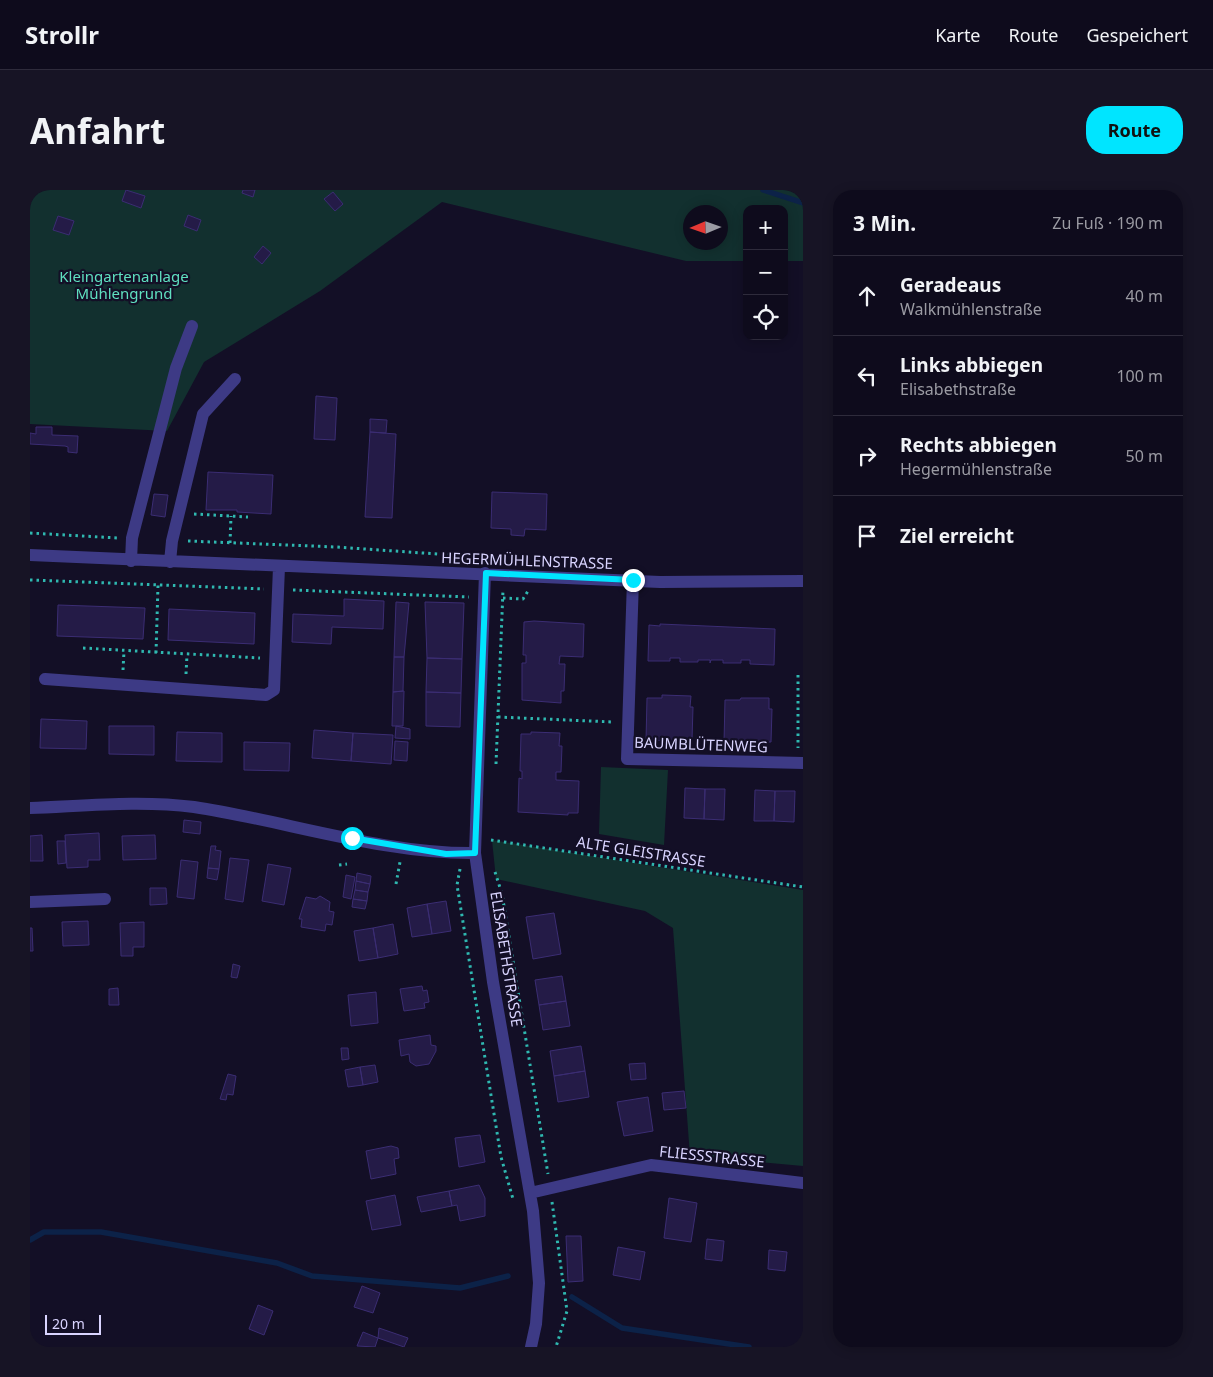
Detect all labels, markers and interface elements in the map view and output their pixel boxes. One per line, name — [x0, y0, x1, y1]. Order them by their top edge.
text: Strollr — [25, 18, 99, 51]
text: Karte — [935, 23, 981, 47]
text: Route — [1009, 23, 1058, 47]
text: Gespeichert — [1086, 23, 1188, 47]
button: Route — [1086, 106, 1183, 154]
text: Anfahrt — [30, 107, 165, 154]
north arrow — [683, 205, 728, 250]
map controls — [743, 205, 788, 340]
button: + — [743, 205, 788, 250]
text: 3 Min. — [853, 209, 916, 237]
text: Zu Fuß · 190 m — [1052, 212, 1163, 234]
button: − — [743, 250, 788, 295]
park label: Kleingartenanlage Mühlengrund — [59, 266, 189, 303]
text: Geradeaus — [900, 272, 1001, 298]
icon: ahead — [853, 282, 881, 310]
text: 40 m — [1126, 285, 1163, 307]
button: locate — [743, 295, 788, 340]
text: Walkmühlenstraße — [900, 298, 1042, 320]
text: Links abbiegen — [900, 352, 1043, 378]
icon: left — [853, 362, 881, 390]
text: 100 m — [1116, 365, 1163, 387]
text: Elisabethstraße — [900, 378, 1016, 400]
text: Rechts abbiegen — [900, 432, 1057, 458]
icon: right — [853, 442, 881, 470]
text: 50 m — [1126, 445, 1163, 467]
text: Hegermühlenstraße — [900, 458, 1052, 480]
icon: arrive — [853, 522, 881, 550]
text: Ziel erreicht — [900, 523, 1014, 549]
street label: HEGERMÜHLENSTRASSE — [441, 547, 613, 573]
route end — [622, 569, 645, 592]
street label: BAUMBLÜTENWEG — [634, 732, 768, 756]
route start — [341, 827, 364, 850]
street label: ALTE GLEISTRASSE — [575, 831, 707, 871]
street label: ELISABETHSTRASSE — [486, 890, 528, 1028]
street label: FLIESSSTRASSE — [658, 1141, 766, 1171]
scale bar — [45, 1312, 101, 1335]
text: 20 m — [52, 1314, 85, 1333]

